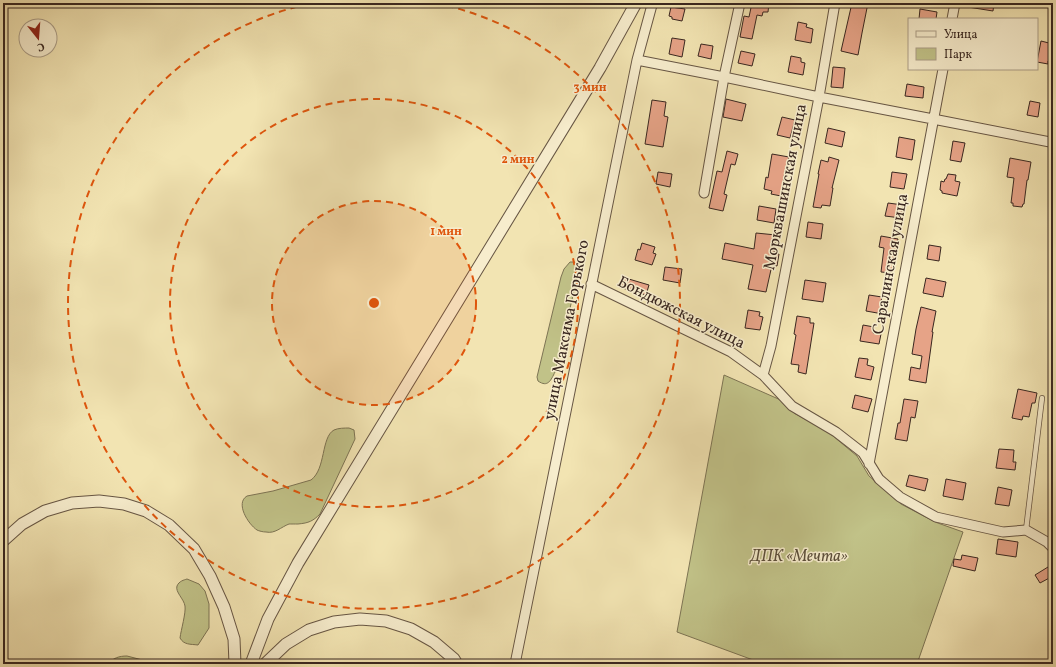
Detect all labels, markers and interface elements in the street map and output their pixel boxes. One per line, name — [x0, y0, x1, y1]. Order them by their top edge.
north arrow — [18, 18, 58, 58]
legend — [908, 18, 1038, 70]
text: Улица — [944, 27, 977, 43]
text: С — [35, 38, 46, 54]
text: Парк — [944, 47, 972, 63]
text: 3 мин — [573, 80, 607, 96]
street label: Морквашинская улица — [759, 102, 813, 272]
text: 2 мин — [501, 152, 535, 168]
street label: Саралинская улица — [868, 192, 914, 336]
text: 1 мин — [430, 224, 462, 240]
street label: улица Максима Горького — [539, 238, 595, 422]
street label: Бондюжская улица — [613, 271, 749, 355]
centre of rings — [367, 296, 381, 310]
park label: ДПК «Мечта» — [749, 546, 848, 568]

